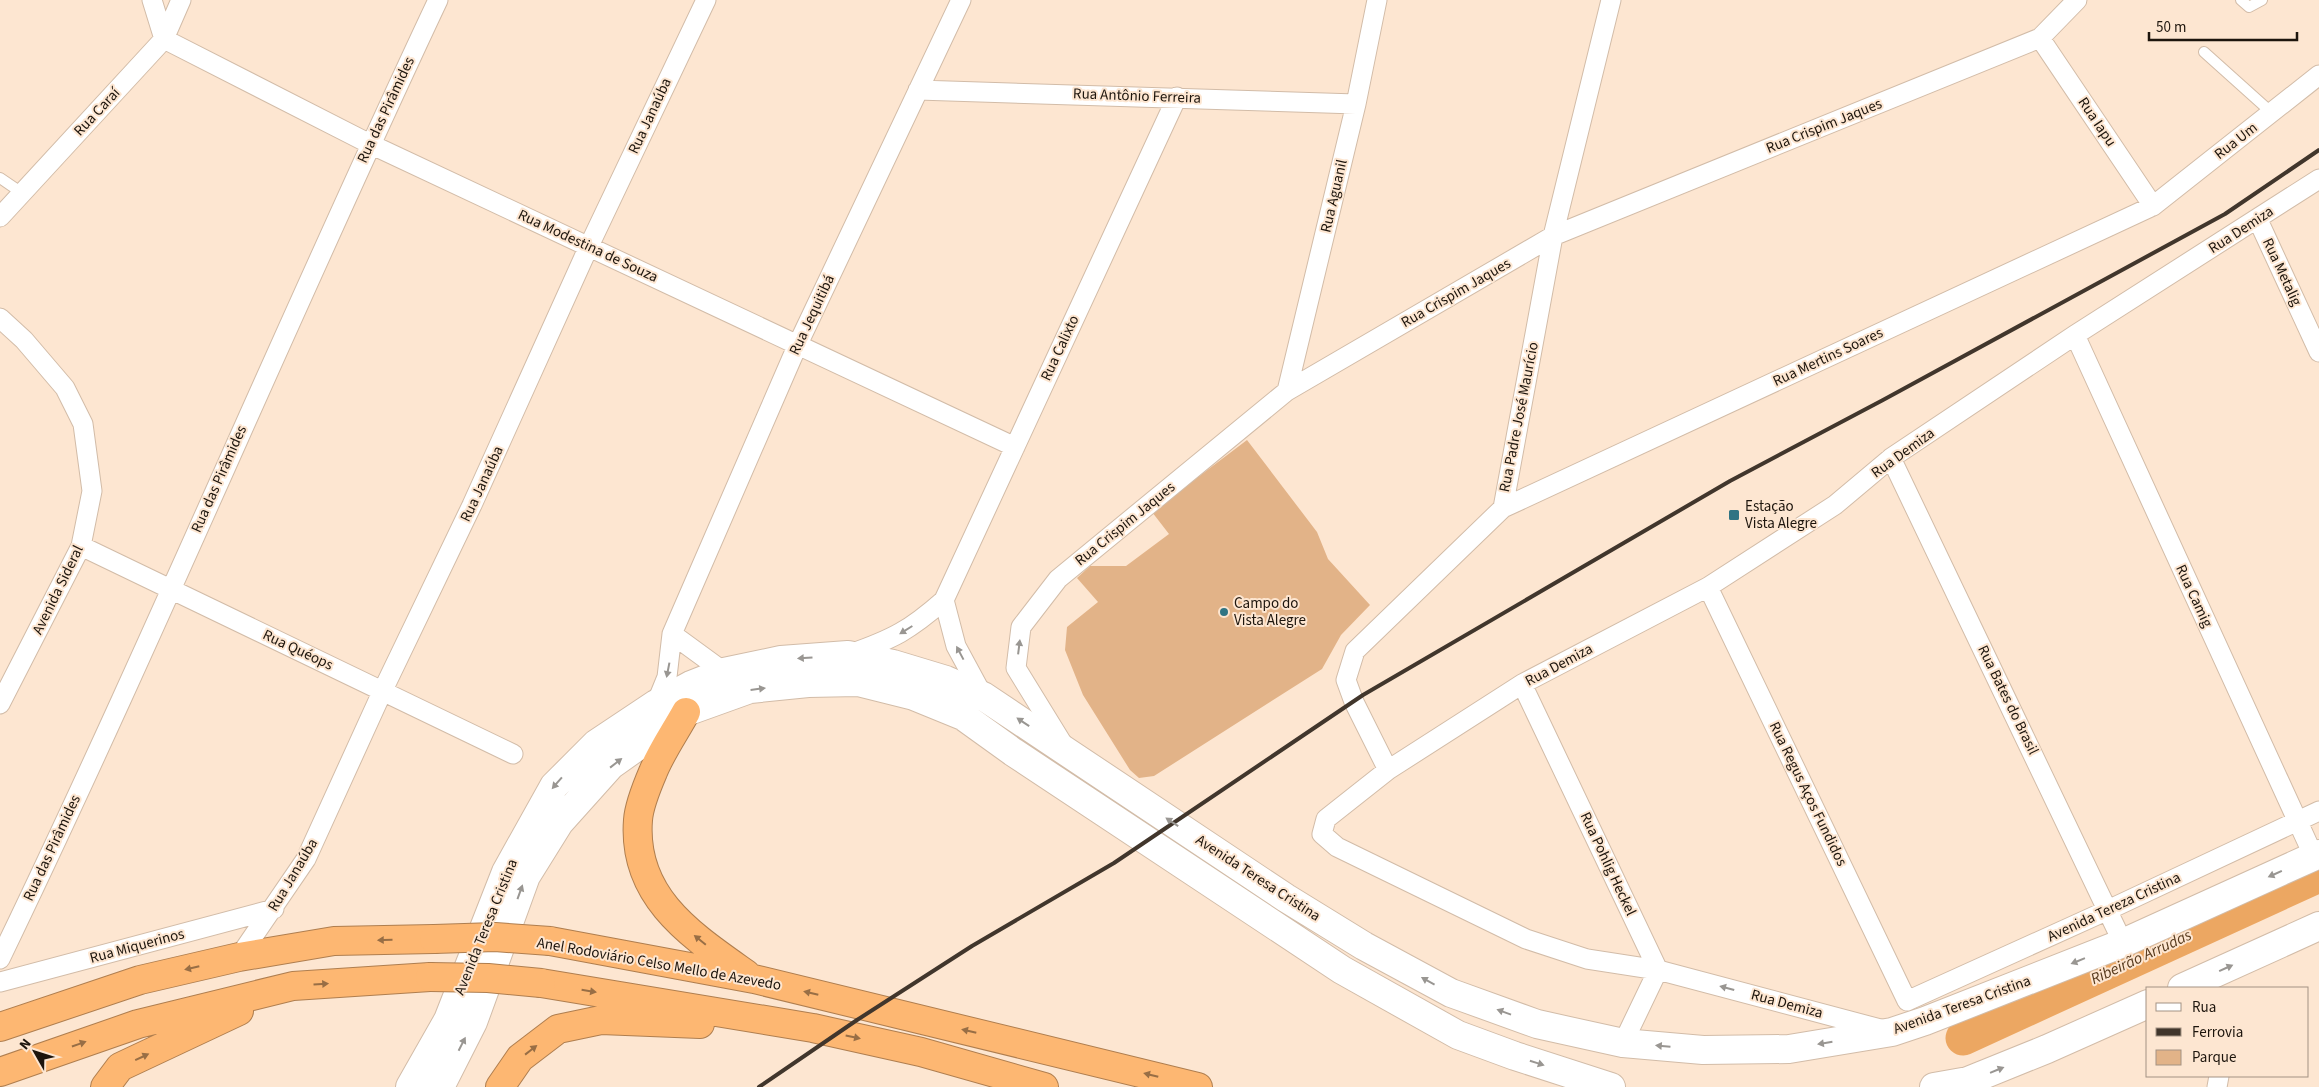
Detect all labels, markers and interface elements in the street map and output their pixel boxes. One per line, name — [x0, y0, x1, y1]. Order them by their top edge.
scale bar — [2149, 10, 2296, 42]
text: 50 m — [2156, 17, 2186, 38]
street label: Rua das Pirâmides — [352, 53, 420, 167]
street label: Rua Janaúba — [623, 75, 677, 157]
street label: Rua Caraí — [69, 82, 126, 141]
street label: Rua Antônio Ferreira — [1073, 83, 1201, 109]
street label: Rua Crispim Jaques — [1763, 93, 1885, 159]
street label: Rua Iapu — [2073, 93, 2121, 151]
street label: Rua Um — [2210, 118, 2262, 164]
street label: Rua Aguanil — [1315, 157, 1353, 235]
street label: Rua Demiza — [2204, 201, 2278, 259]
street label: Rua Modestina de Souza — [515, 204, 661, 288]
street label: Rua Metalig — [2257, 235, 2307, 310]
street label: Rua Crispim Jaques — [1397, 253, 1515, 333]
street label: Rua Jequitibá — [784, 271, 840, 359]
street label: Rua Calixto — [1036, 312, 1084, 384]
street label: Rua Mertins Soares — [1769, 322, 1887, 392]
street label: Rua Padre José Maurício — [1494, 340, 1544, 494]
street label: Rua das Pirâmides — [186, 422, 252, 536]
street label: Rua Demiza — [1867, 423, 1939, 483]
street label: Rua Janaúba — [455, 443, 509, 525]
street label: Rua Crispim Jaques — [1070, 477, 1180, 571]
place label: Estação Vista Alegre — [1745, 496, 1817, 534]
marker: Estação Vista Alegre — [1727, 508, 1741, 522]
street label: Avenida Sideral — [27, 542, 89, 638]
street label: Rua Camig — [2170, 561, 2218, 631]
place label: Campo do Vista Alegre — [1234, 593, 1306, 631]
marker: Campo do Vista Alegre — [1218, 606, 1230, 618]
street label: Rua Quéops — [259, 625, 337, 675]
one-way arrow — [899, 626, 912, 635]
street label: Rua Demiza — [1522, 638, 1596, 692]
one-way arrow — [1015, 639, 1023, 655]
street label: Rua Bates do Brasil — [1972, 642, 2044, 758]
one-way arrow — [956, 646, 964, 660]
one-way arrow — [797, 654, 813, 662]
one-way arrow — [663, 662, 671, 678]
one-way arrow — [750, 684, 766, 692]
one-way arrow — [1016, 717, 1029, 727]
street label: Rua Regus Aços Fundidos — [1764, 718, 1852, 870]
one-way arrow — [609, 757, 622, 768]
one-way arrow — [552, 777, 563, 790]
street label: Rua das Pirâmides — [18, 791, 86, 905]
street label: Rua Pohlig Heckel — [1575, 809, 1641, 919]
one-way arrow — [1166, 817, 1179, 827]
street label: Avenida Teresa Cristina — [1191, 830, 1325, 926]
street label: Rua Janaúba — [263, 835, 323, 915]
street label: Avenida Teresa Cristina — [449, 856, 523, 998]
street label: Avenida Tereza Cristina — [2044, 867, 2184, 947]
one-way arrow — [2268, 871, 2282, 879]
one-way arrow — [516, 884, 524, 899]
street label: Rua Miquerinos — [87, 923, 187, 969]
water label: Ribeirão Arrudas — [2087, 924, 2196, 990]
street label: Anel Rodoviário Celso Mello de Azevedo — [535, 932, 783, 996]
one-way arrow — [694, 935, 707, 946]
one-way arrow — [377, 936, 393, 944]
one-way arrow — [2071, 957, 2085, 965]
one-way arrow — [184, 964, 199, 972]
one-way arrow — [2219, 964, 2233, 972]
street label: Avenida Teresa Cristina — [1890, 970, 2034, 1040]
one-way arrow — [1421, 976, 1435, 985]
one-way arrow — [313, 979, 329, 987]
one-way arrow — [1719, 984, 1734, 992]
street label: Rua Demiza — [1749, 984, 1825, 1024]
one-way arrow — [582, 987, 598, 995]
legend — [2146, 987, 2309, 1077]
one-way arrow — [804, 989, 819, 997]
text: Rua — [2192, 997, 2216, 1018]
one-way arrow — [1497, 1008, 1512, 1015]
text: Ferrovia — [2192, 1022, 2243, 1043]
north arrow — [10, 1027, 60, 1077]
one-way arrow — [962, 1027, 977, 1035]
one-way arrow — [845, 1033, 860, 1041]
text: N — [15, 1035, 36, 1054]
one-way arrow — [458, 1036, 466, 1051]
one-way arrow — [1816, 1039, 1832, 1047]
one-way arrow — [72, 1040, 87, 1048]
one-way arrow — [1654, 1042, 1670, 1050]
one-way arrow — [524, 1045, 538, 1055]
text: Parque — [2192, 1047, 2236, 1068]
one-way arrow — [135, 1053, 149, 1061]
one-way arrow — [1529, 1060, 1544, 1068]
one-way arrow — [1990, 1065, 2004, 1073]
one-way arrow — [1143, 1071, 1158, 1079]

